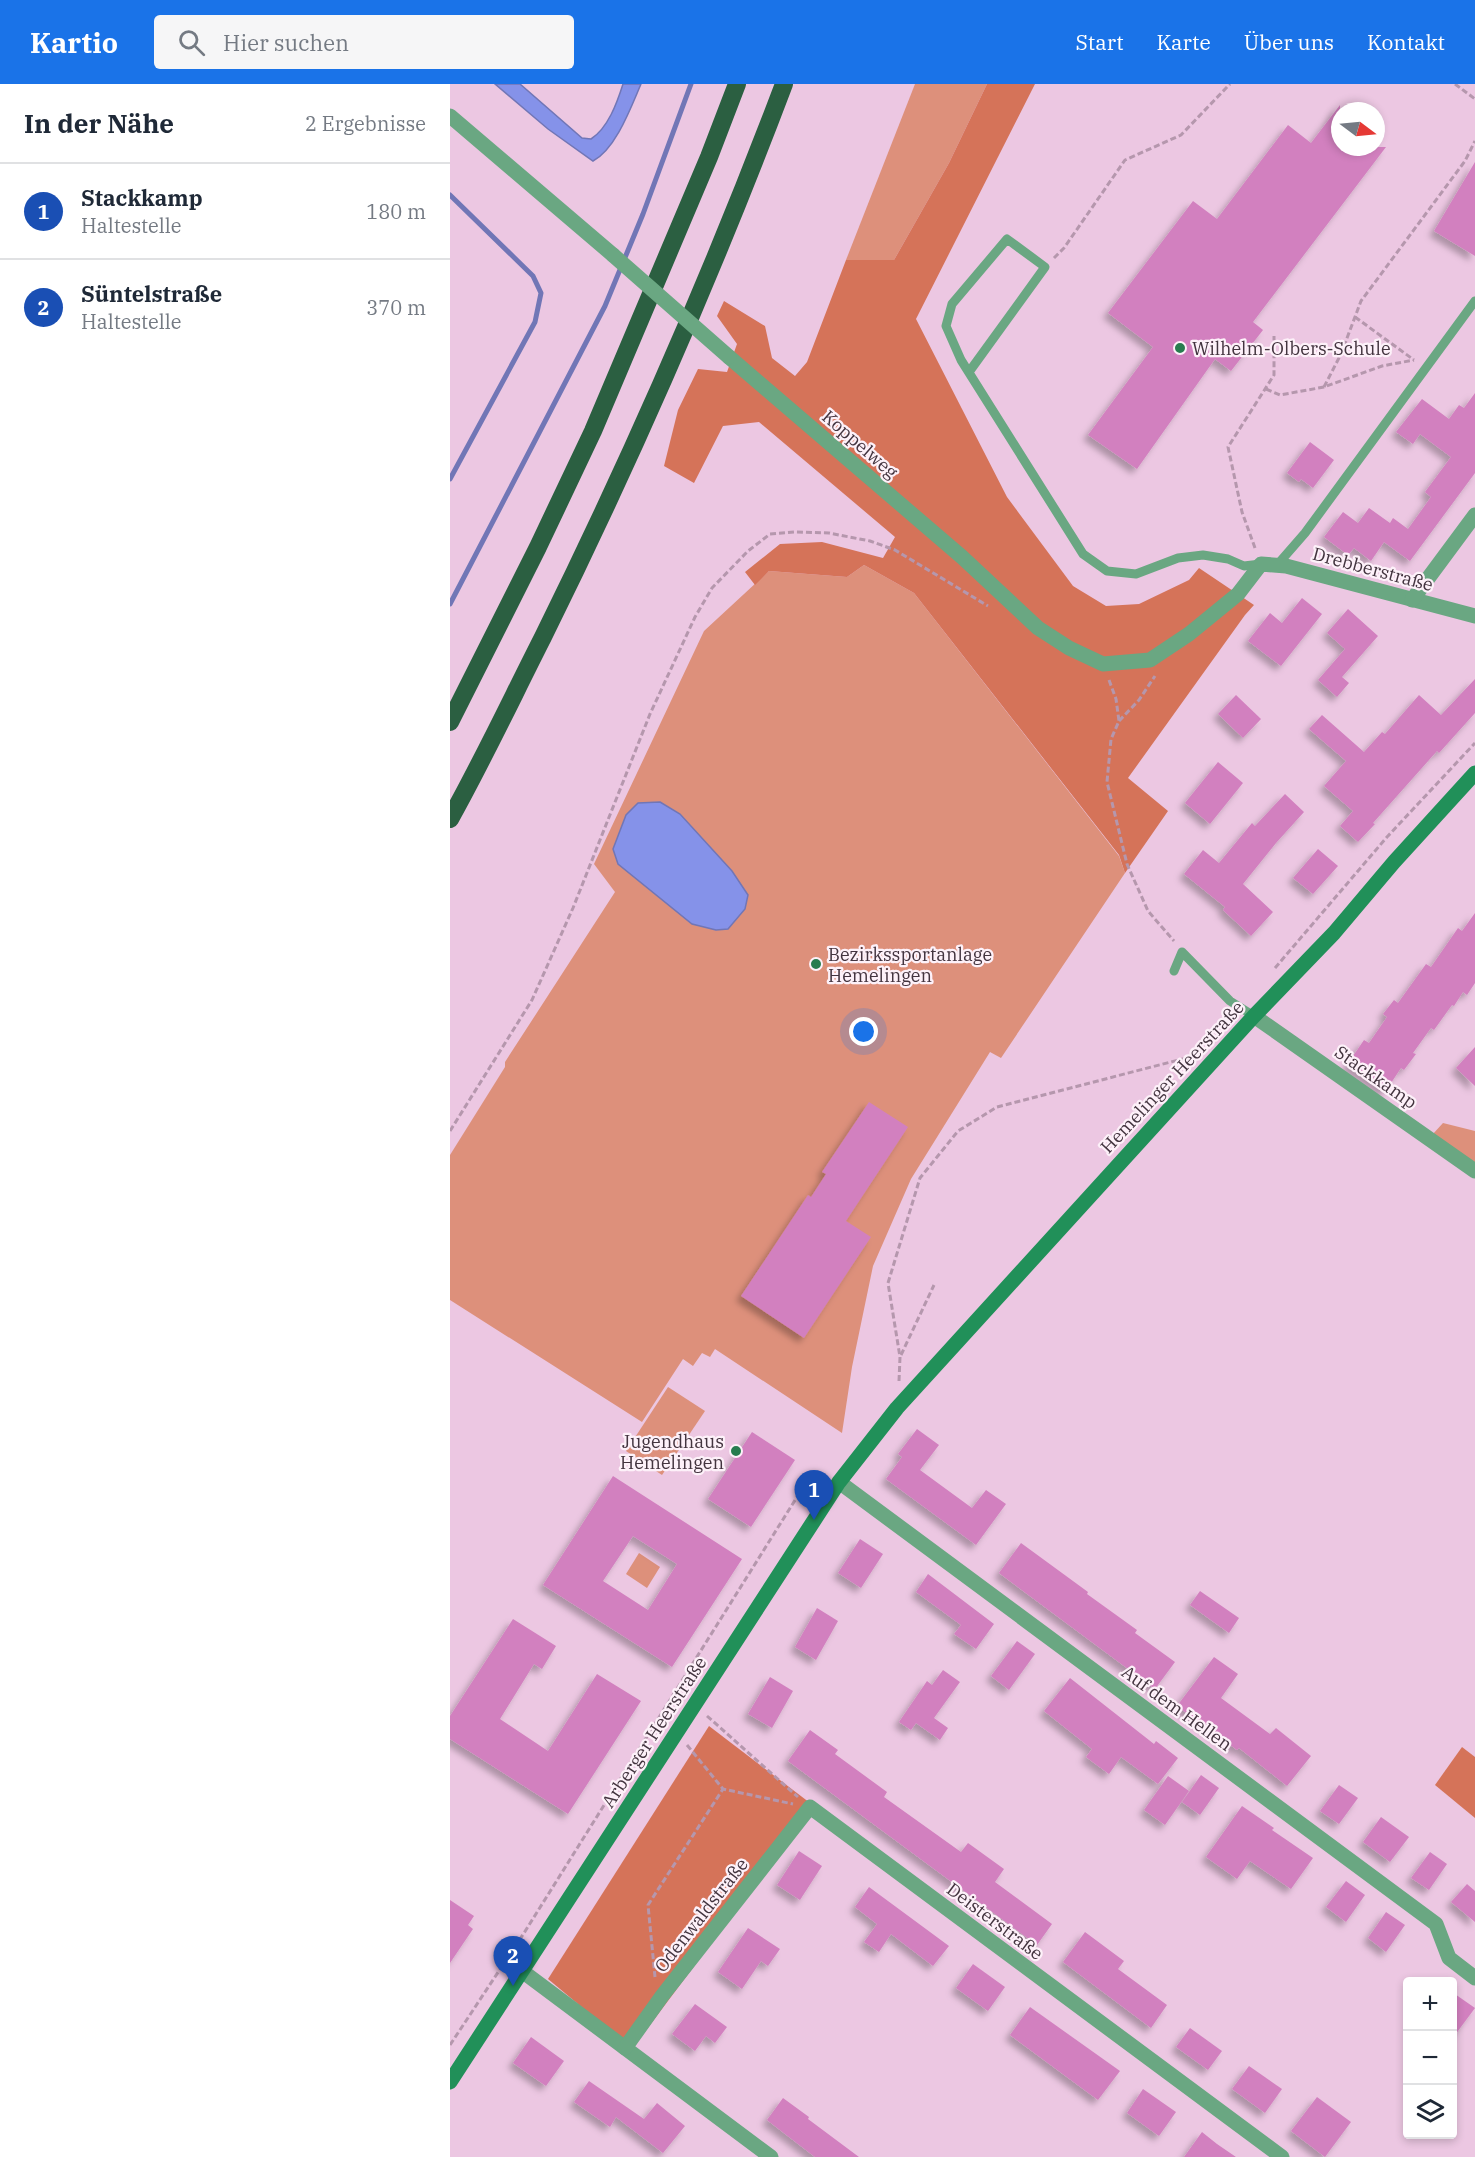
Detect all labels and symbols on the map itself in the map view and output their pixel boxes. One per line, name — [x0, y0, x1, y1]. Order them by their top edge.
north arrow — [1331, 102, 1385, 156]
place label: Wilhelm-Olbers-Schule — [1192, 337, 1391, 360]
marker: Wilhelm-Olbers-Schule — [1173, 341, 1187, 355]
street label: Koppelweg — [817, 405, 903, 483]
street label: Drebberstraße — [1310, 542, 1436, 596]
place label: Bezirkssportanlage Hemelingen — [828, 943, 992, 987]
marker: Bezirkssportanlage Hemelingen — [809, 957, 823, 971]
street label: Hemelinger Heerstraße — [1095, 996, 1249, 1158]
your location — [849, 1017, 878, 1046]
street label: Stackkamp — [1330, 1040, 1422, 1114]
place label: Jugendhaus Hemelingen — [620, 1430, 724, 1474]
marker: Jugendhaus Hemelingen — [729, 1444, 743, 1458]
pin: 1 — [794, 1470, 834, 1520]
street label: Arberger Heerstraße — [596, 1652, 712, 1812]
street label: Auf dem Hellen — [1117, 1660, 1237, 1756]
street label: Odenwaldstraße — [649, 1853, 753, 1977]
street label: Deisterstraße — [942, 1877, 1048, 1965]
pin: 2 — [494, 1936, 532, 1986]

